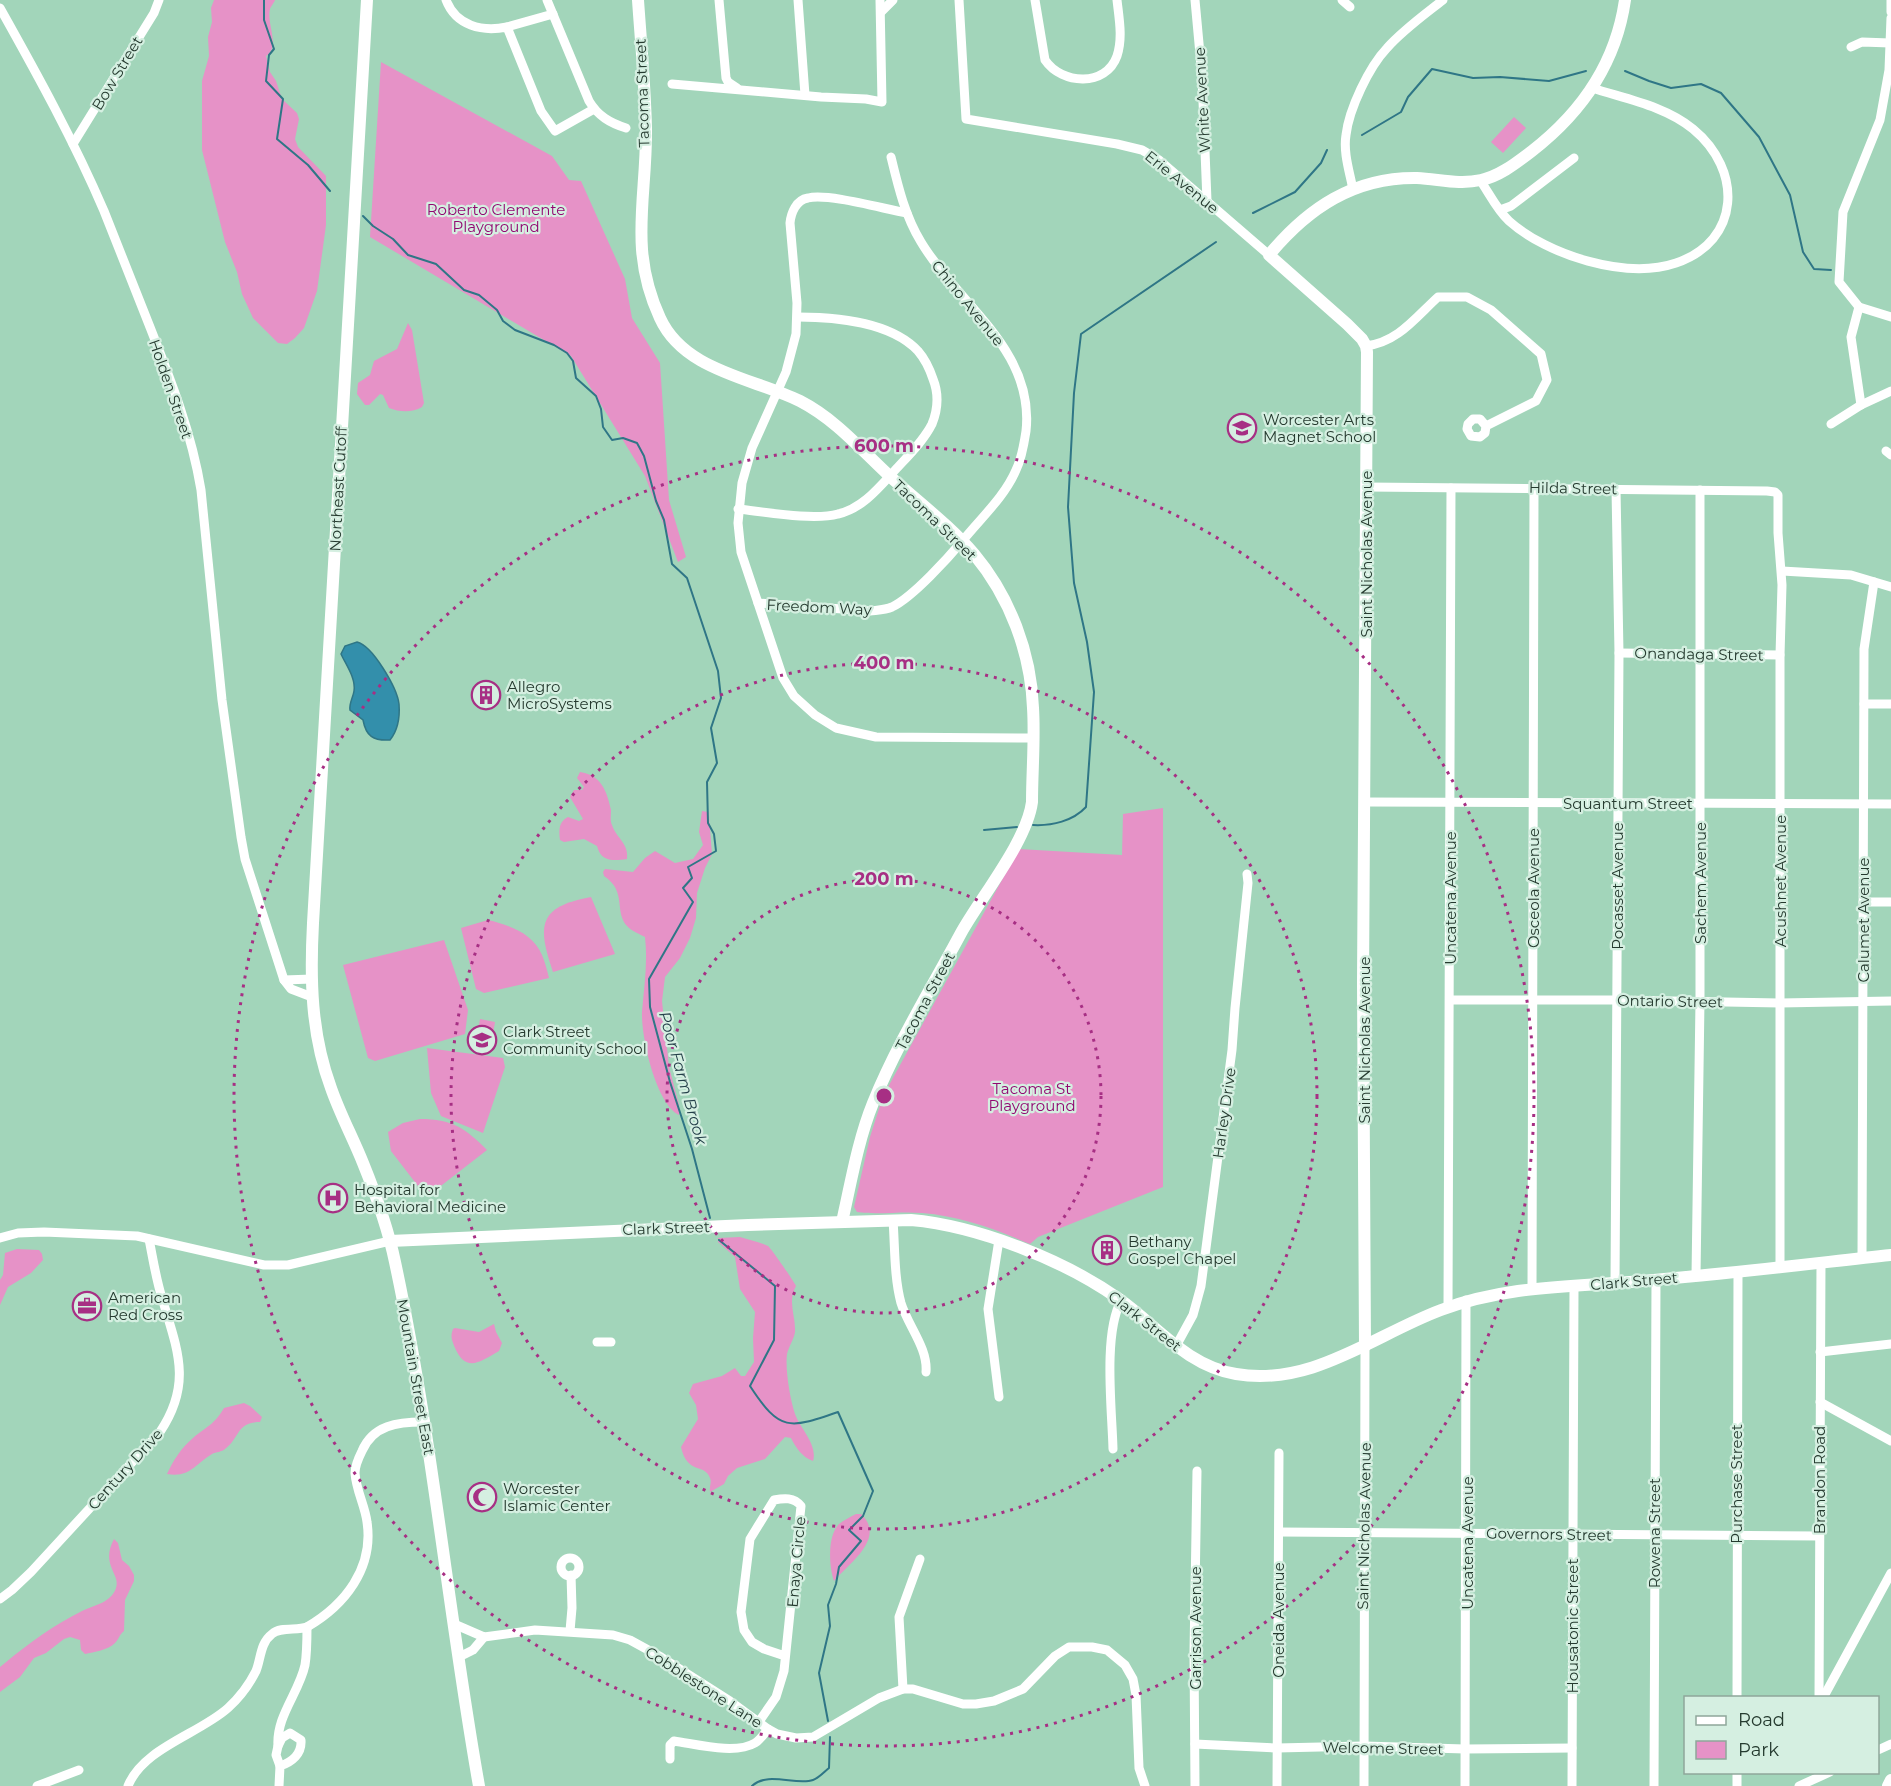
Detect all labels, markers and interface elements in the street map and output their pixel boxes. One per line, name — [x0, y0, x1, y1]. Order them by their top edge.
street label: Bow Street — [87, 33, 147, 113]
street label: Tacoma Street — [631, 38, 653, 148]
street label: White Avenue — [1190, 47, 1214, 153]
street label: Erie Avenue — [1141, 146, 1223, 218]
park label: Roberto Clemente Playground — [427, 200, 565, 236]
street label: Chino Avenue — [928, 256, 1008, 350]
street label: Holden Street — [145, 337, 197, 441]
place label: Worcester Arts Magnet School — [1263, 410, 1376, 446]
school or university icon: Worcester Arts Magnet School — [1226, 412, 1258, 444]
street label: Northeast Cutoff — [325, 425, 351, 552]
text: 600 m — [854, 435, 914, 457]
street label: Saint Nicholas Avenue — [1357, 470, 1376, 638]
street label: Tacoma Street — [889, 475, 981, 565]
street label: Hilda Street — [1529, 478, 1617, 498]
street label: Freedom Way — [766, 595, 873, 619]
street label: Onandaga Street — [1634, 643, 1764, 665]
text: 400 m — [854, 652, 914, 674]
place label: Allegro MicroSystems — [507, 677, 612, 713]
building icon: Allegro MicroSystems — [470, 679, 502, 711]
street label: Squantum Street — [1563, 794, 1693, 813]
street label: Acushnet Avenue — [1771, 815, 1790, 947]
street label: Pocasset Avenue — [1608, 822, 1627, 950]
street label: Sachem Avenue — [1691, 822, 1710, 944]
street label: Osceola Avenue — [1524, 828, 1543, 948]
street label: Uncatena Avenue — [1441, 831, 1460, 965]
street label: Calumet Avenue — [1854, 857, 1873, 983]
text: 200 m — [854, 868, 914, 890]
street label: Tacoma Street — [891, 949, 959, 1053]
street label: Saint Nicholas Avenue — [1355, 956, 1374, 1124]
street label: Ontario Street — [1617, 991, 1723, 1011]
water label: Poor Farm Brook — [655, 1009, 712, 1148]
place label: Clark Street Community School — [503, 1022, 647, 1058]
school or university icon: Clark Street Community School — [466, 1024, 498, 1056]
street label: Harley Drive — [1208, 1066, 1240, 1160]
park label: Tacoma St Playground — [988, 1079, 1076, 1115]
centre of rings — [874, 1086, 894, 1106]
place label: Hospital for Behavioral Medicine — [354, 1180, 506, 1216]
hospital icon: Hospital for Behavioral Medicine — [317, 1182, 349, 1214]
street label: Clark Street — [622, 1217, 710, 1239]
place label: Bethany Gospel Chapel — [1128, 1232, 1236, 1268]
building icon: Bethany Gospel Chapel — [1091, 1234, 1123, 1266]
street label: Clark Street — [1590, 1268, 1678, 1294]
street label: Clark Street — [1105, 1287, 1185, 1355]
place label: American Red Cross — [108, 1288, 183, 1324]
office icon: American Red Cross — [71, 1290, 103, 1322]
street label: Mountain Street East — [393, 1297, 439, 1457]
street label: Century Drive — [84, 1424, 166, 1514]
street label: Purchase Street — [1727, 1424, 1746, 1544]
street label: Brandon Road — [1810, 1426, 1829, 1534]
street label: Saint Nicholas Avenue — [1353, 1442, 1375, 1610]
street label: Uncatena Avenue — [1458, 1476, 1477, 1610]
street label: Rowena Street — [1645, 1478, 1664, 1588]
place label: Worcester Islamic Center — [503, 1479, 610, 1515]
mosque icon: Worcester Islamic Center — [466, 1481, 498, 1513]
street label: Enaya Circle — [783, 1516, 809, 1608]
street label: Governors Street — [1486, 1523, 1612, 1545]
street label: Housatonic Street — [1563, 1559, 1582, 1693]
street label: Oneida Avenue — [1269, 1562, 1288, 1678]
street label: Garrison Avenue — [1186, 1566, 1205, 1690]
street label: Cobblestone Lane — [642, 1642, 766, 1732]
legend — [1684, 1696, 1879, 1774]
text: Road — [1738, 1709, 1785, 1731]
street label: Welcome Street — [1322, 1737, 1444, 1759]
text: Park — [1738, 1739, 1779, 1761]

